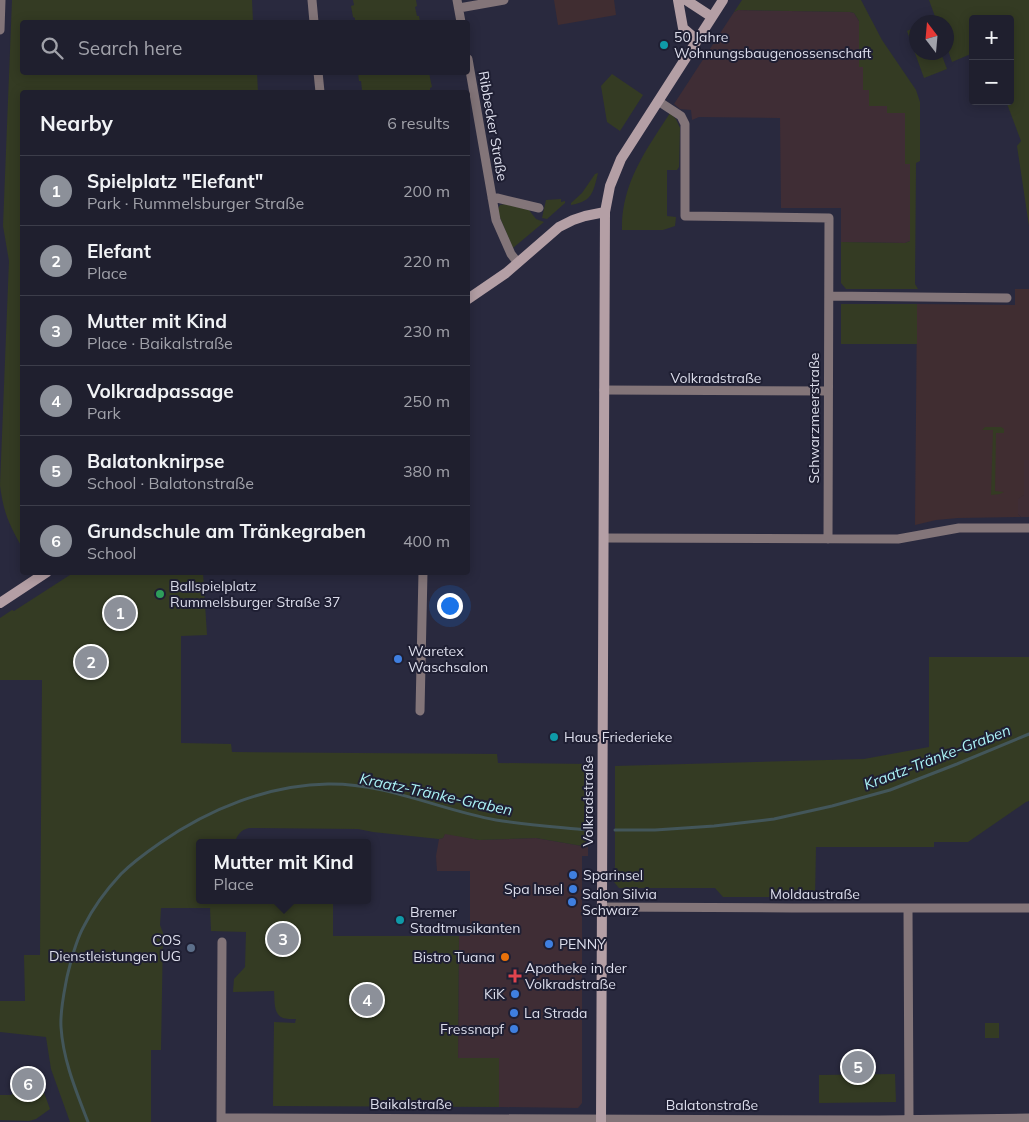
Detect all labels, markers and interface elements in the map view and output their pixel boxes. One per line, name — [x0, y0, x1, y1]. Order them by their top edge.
north arrow — [909, 15, 954, 60]
map controls — [969, 15, 1014, 105]
button: + — [969, 15, 1014, 60]
search box — [20, 20, 470, 75]
place label: 50 Jahre Wohnungsbaugenossenschaft — [674, 28, 872, 62]
icon: search — [38, 34, 66, 62]
text: Search here — [78, 36, 182, 60]
marker: 50 Jahre Wohnungsbaugenossenschaft — [658, 39, 670, 51]
button: − — [969, 60, 1014, 105]
street label: Ribbecker Straße — [474, 70, 512, 182]
text: Nearby — [40, 110, 113, 136]
text: 6 results — [387, 113, 450, 133]
text: Spielplatz "Elefant" — [87, 169, 263, 193]
text: 1 — [51, 181, 61, 201]
text: 200 m — [403, 181, 450, 201]
text: Park · Rummelsburger Straße — [87, 193, 304, 213]
text: Elefant — [87, 239, 151, 263]
text: 2 — [51, 251, 61, 271]
text: 220 m — [403, 251, 450, 271]
text: Place — [87, 263, 127, 283]
text: Mutter mit Kind — [87, 309, 227, 333]
text: 3 — [51, 321, 61, 341]
text: 230 m — [403, 321, 450, 341]
text: Place · Baikalstraße — [87, 333, 233, 353]
street label: Schwarzmeerstraße — [805, 353, 823, 483]
street label: Volkradstraße — [671, 369, 761, 387]
text: Volkradpassage — [87, 379, 234, 403]
text: 4 — [51, 391, 61, 411]
text: 250 m — [403, 391, 450, 411]
text: Park — [87, 403, 121, 423]
text: Balatonknirpse — [87, 449, 225, 473]
text: 5 — [51, 461, 61, 481]
text: 380 m — [403, 461, 450, 481]
text: School · Balatonstraße — [87, 473, 254, 493]
text: Grundschule am Tränkegraben — [87, 519, 366, 543]
text: 6 — [51, 531, 61, 551]
text: 400 m — [403, 531, 450, 551]
text: School — [87, 543, 136, 563]
place label: Ballspielplatz Rummelsburger Straße 37 — [170, 577, 340, 611]
marker: Ballspielplatz Rummelsburger Straße 37 — [154, 588, 166, 600]
your location — [437, 593, 463, 619]
pin: 1 — [104, 594, 136, 632]
place label: Waretex Waschsalon — [408, 642, 488, 676]
pin: 2 — [75, 643, 107, 681]
marker: Waretex Waschsalon — [392, 653, 404, 665]
water label: Kraatz-Tränke-Graben — [861, 720, 1013, 794]
place label: Haus Friederieke — [564, 728, 672, 746]
marker: Haus Friederieke — [548, 731, 560, 743]
street label: Volkradstraße — [579, 756, 597, 846]
water label: Kraatz-Tränke-Graben — [358, 769, 514, 820]
popup — [196, 839, 371, 904]
text: Mutter mit Kind — [213, 850, 354, 874]
place label: Sparinsel — [583, 866, 643, 884]
marker: Sparinsel — [567, 869, 579, 881]
text: Place — [213, 874, 254, 894]
place label: Spa Insel — [504, 880, 563, 898]
marker: Spa Insel — [567, 883, 579, 895]
place label: Salon Silvia Schwarz — [582, 885, 657, 919]
street label: Moldaustraße — [770, 885, 860, 903]
marker: Salon Silvia Schwarz — [566, 896, 578, 908]
place label: Bremer Stadtmusikanten — [410, 903, 520, 937]
marker: Bremer Stadtmusikanten — [394, 914, 406, 926]
pin: 3 — [267, 920, 299, 958]
place label: COS Dienstleistungen UG — [49, 931, 181, 965]
place label: PENNY — [559, 935, 606, 953]
marker: PENNY — [543, 938, 555, 950]
marker: COS Dienstleistungen UG — [185, 942, 197, 954]
place label: Bistro Tuana — [413, 948, 495, 966]
marker: Bistro Tuana — [499, 951, 511, 963]
place label: Apotheke in der Volkradstraße — [525, 959, 628, 993]
marker: Apotheke in der Volkradstraße — [509, 970, 521, 982]
pin: 4 — [351, 981, 383, 1019]
place label: KiK — [484, 985, 506, 1003]
marker: KiK — [509, 988, 521, 1000]
place label: La Strada — [524, 1004, 588, 1022]
marker: La Strada — [508, 1007, 520, 1019]
place label: Fressnapf — [440, 1020, 504, 1038]
marker: Fressnapf — [508, 1023, 520, 1035]
pin: 5 — [842, 1048, 874, 1086]
pin: 6 — [12, 1065, 44, 1103]
street label: Baikalstraße — [370, 1095, 452, 1113]
street label: Balatonstraße — [666, 1096, 758, 1114]

